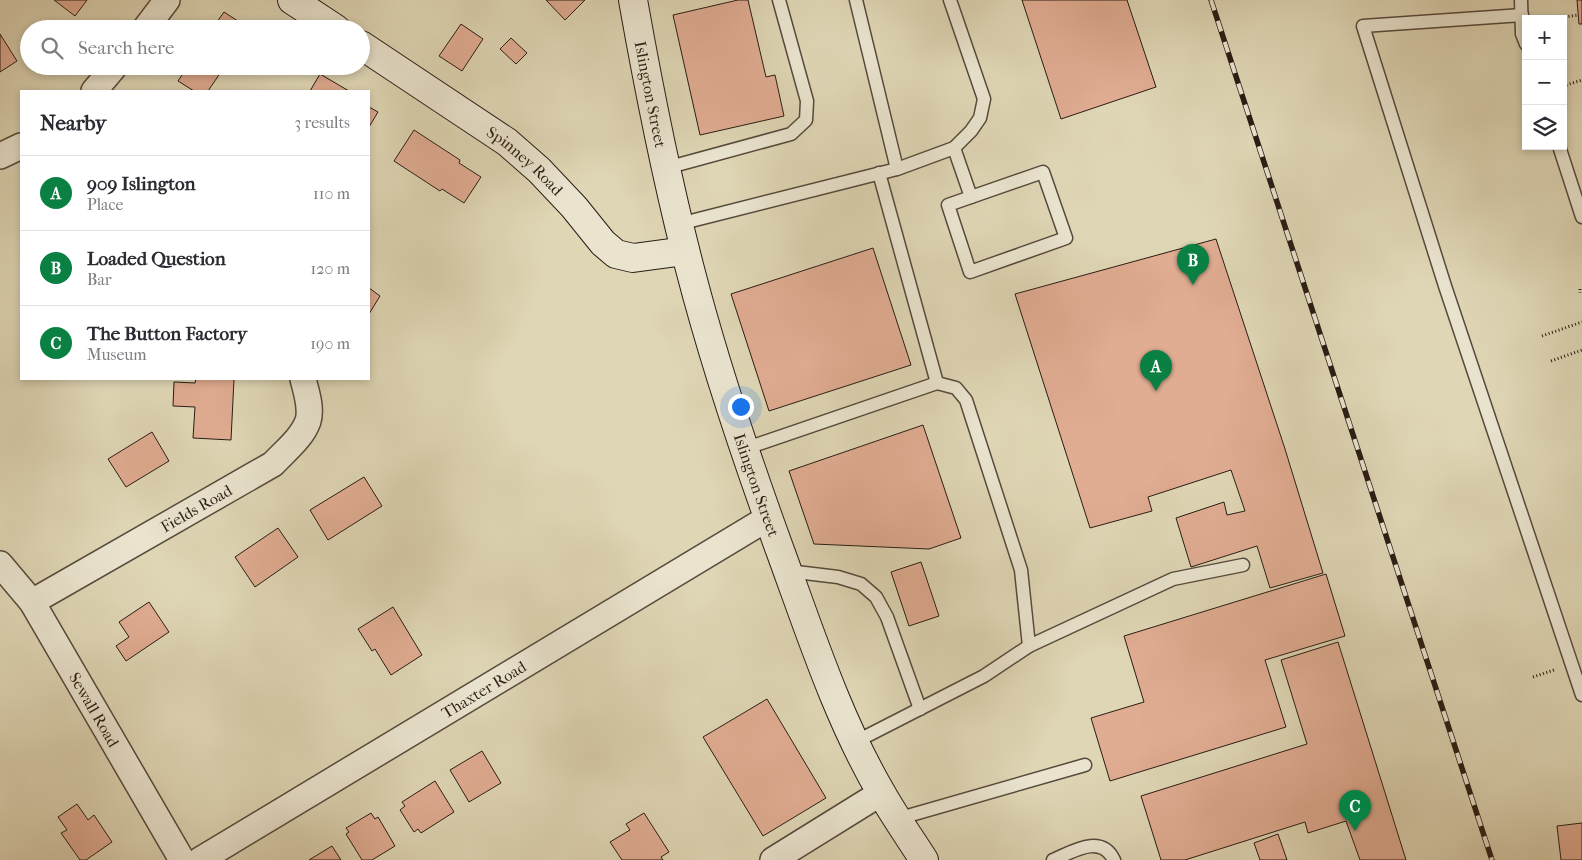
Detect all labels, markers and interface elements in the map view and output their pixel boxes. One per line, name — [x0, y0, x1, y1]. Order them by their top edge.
map controls — [1522, 15, 1567, 150]
button: + — [1522, 15, 1567, 60]
search box — [20, 20, 370, 75]
icon: search — [38, 34, 66, 62]
text: Search here — [78, 37, 174, 59]
street label: Islington Street — [631, 40, 671, 150]
button: − — [1522, 60, 1567, 105]
button: layers — [1522, 105, 1567, 150]
text: Nearby — [40, 111, 106, 135]
text: 3 results — [294, 113, 350, 132]
street label: Spinney Road — [483, 122, 567, 199]
text: 909 Islington — [87, 173, 196, 195]
text: A — [51, 184, 61, 203]
text: 110 m — [313, 184, 350, 203]
text: Place — [87, 195, 123, 214]
pin: B — [1177, 244, 1209, 285]
text: Loaded Question — [87, 248, 226, 270]
text: B — [51, 259, 61, 278]
text: 120 m — [311, 259, 350, 278]
text: Bar — [87, 270, 112, 289]
text: The Button Factory — [87, 323, 247, 345]
text: C — [51, 334, 61, 353]
text: 190 m — [310, 334, 350, 353]
text: Museum — [87, 345, 147, 364]
pin: A — [1140, 350, 1172, 391]
your location — [728, 394, 754, 420]
street label: Islington Street — [730, 431, 784, 539]
street label: Fields Road — [157, 480, 235, 536]
street label: Thaxter Road — [438, 656, 530, 722]
street label: Sewall Road — [65, 669, 124, 750]
pin: C — [1339, 790, 1371, 831]

